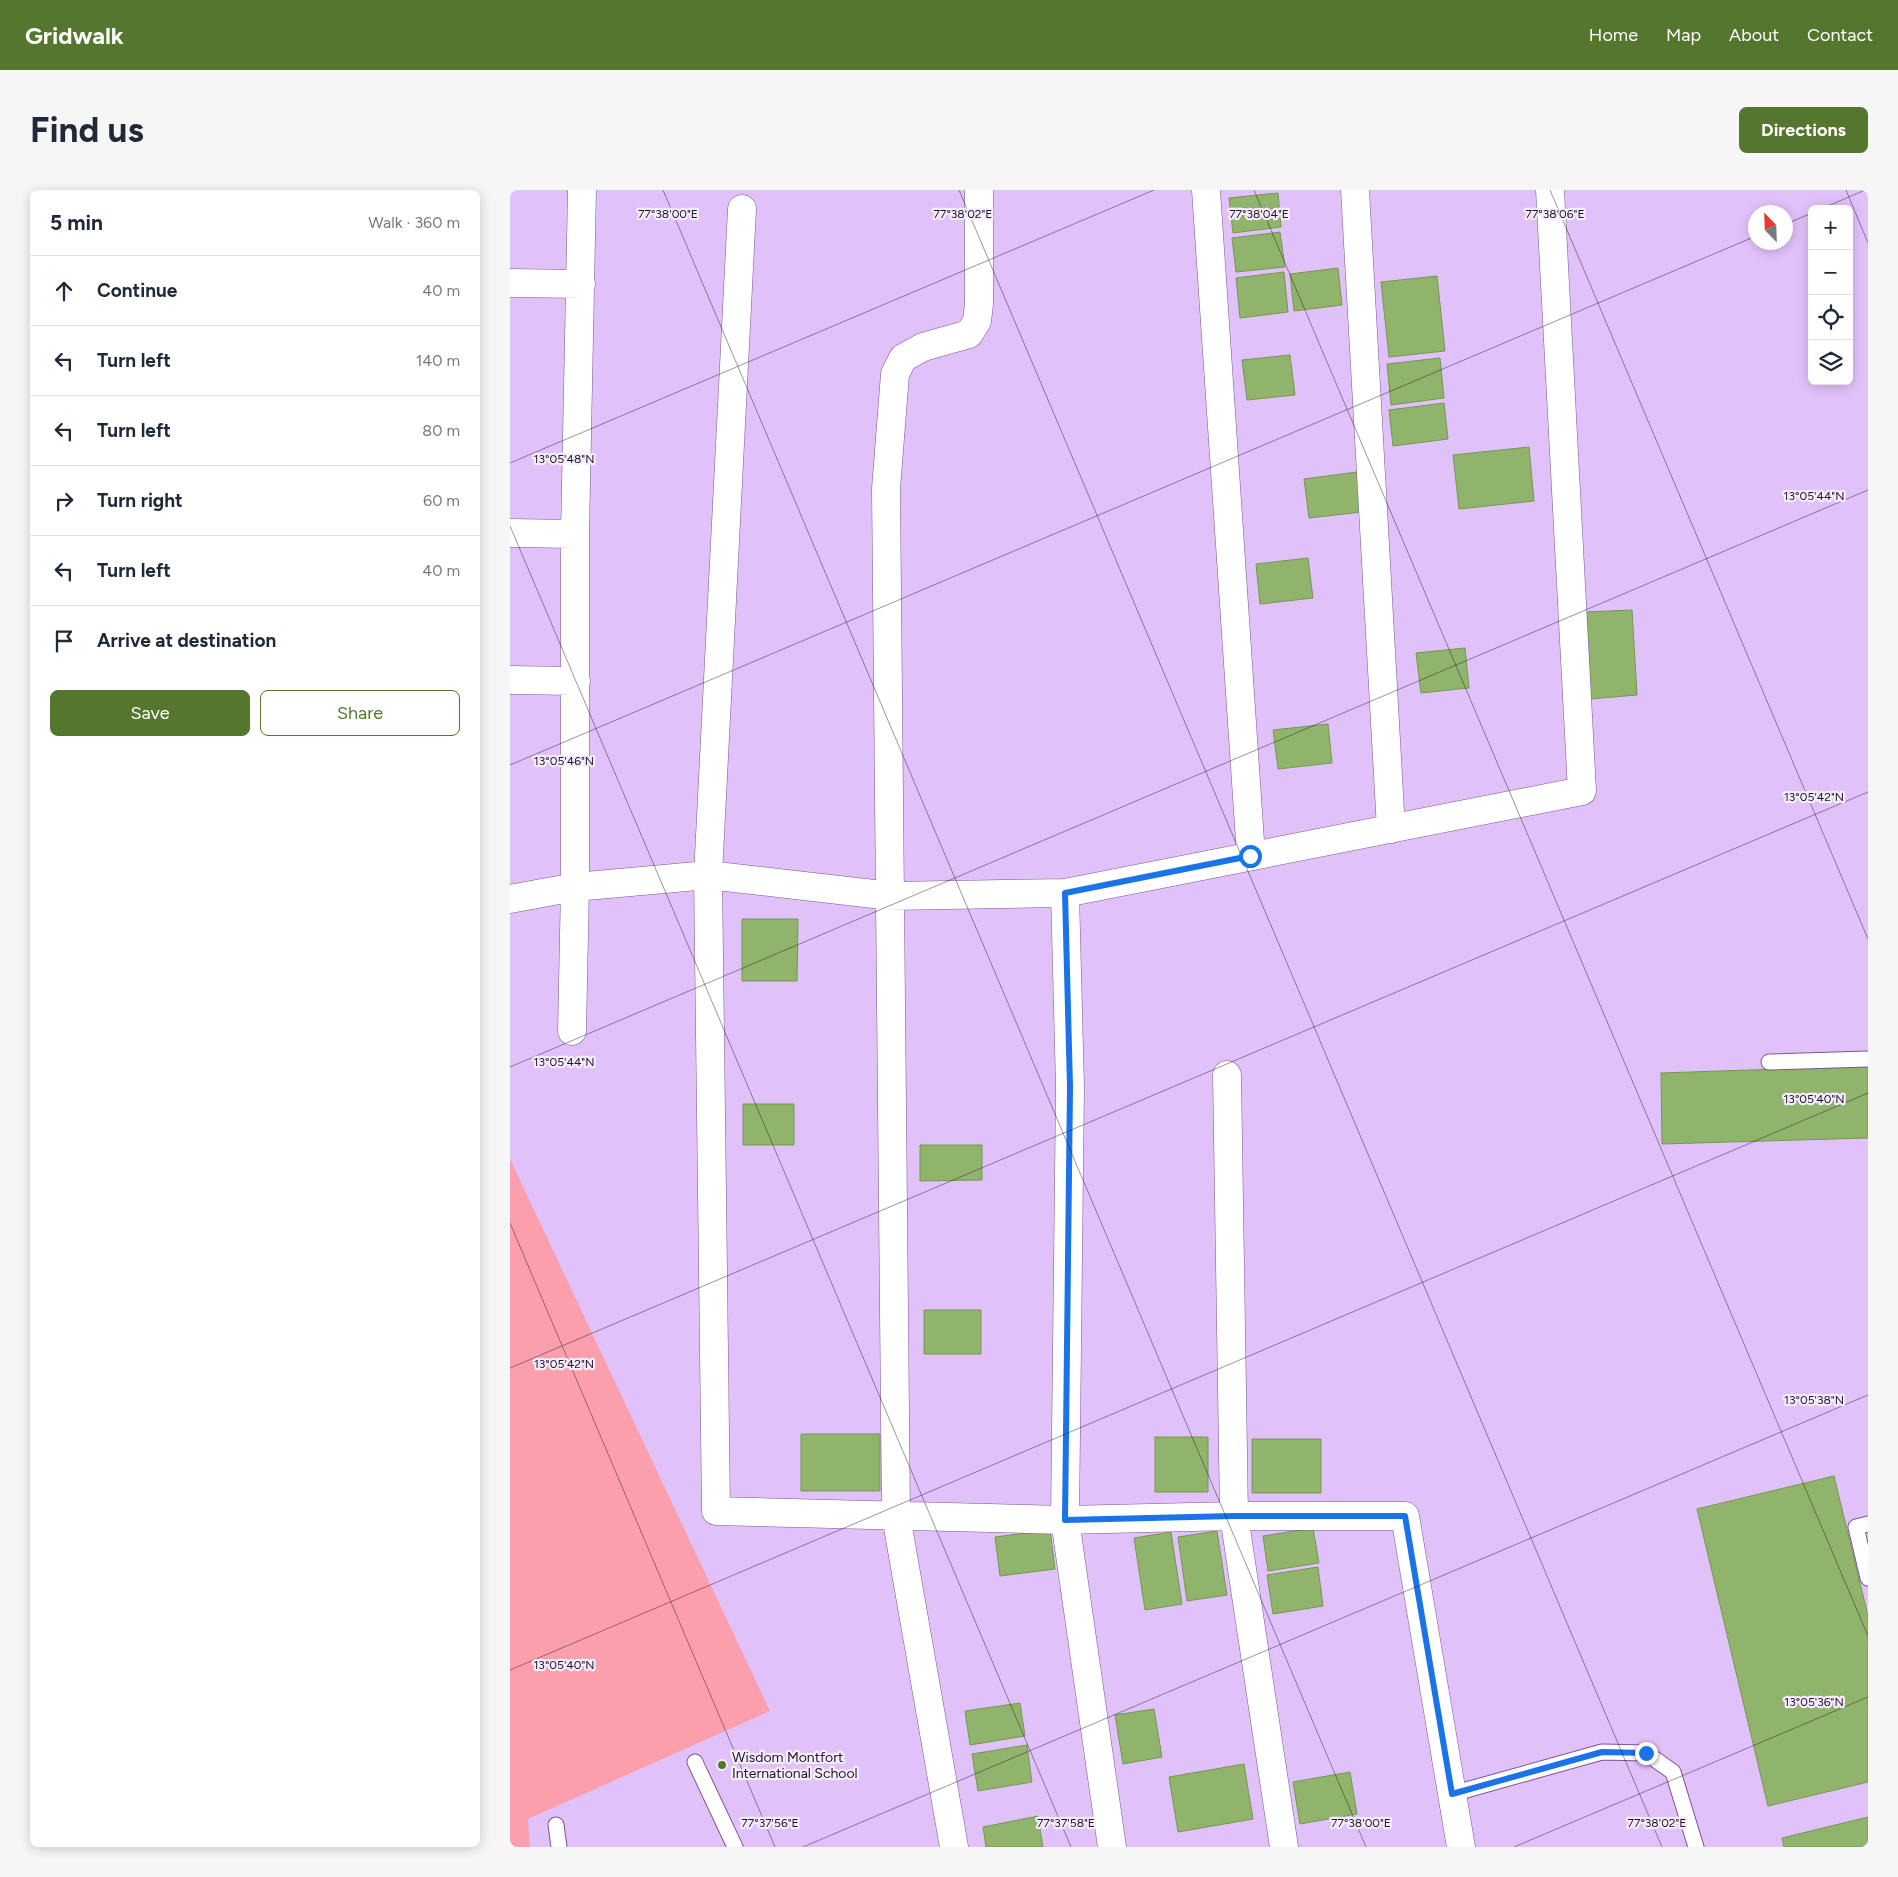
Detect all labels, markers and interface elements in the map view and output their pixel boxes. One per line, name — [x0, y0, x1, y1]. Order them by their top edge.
text: Gridwalk — [25, 21, 124, 50]
text: Home — [1589, 24, 1638, 46]
text: Map — [1666, 24, 1701, 46]
text: About — [1729, 24, 1779, 46]
text: Contact — [1807, 24, 1873, 46]
button: Directions — [1739, 107, 1868, 153]
text: Find us — [30, 109, 144, 151]
north arrow — [1748, 205, 1793, 250]
map controls — [1808, 205, 1853, 385]
button: + — [1808, 205, 1853, 250]
text: 77°38'00"E — [638, 207, 698, 221]
text: 77°38'02"E — [934, 207, 992, 221]
text: 77°38'04"E — [1229, 207, 1289, 221]
text: 77°38'06"E — [1525, 207, 1585, 221]
text: 5 min — [50, 210, 103, 235]
text: Walk · 360 m — [368, 213, 460, 232]
button: − — [1808, 250, 1853, 295]
icon: ahead — [50, 277, 78, 305]
text: Continue — [97, 279, 177, 302]
text: 40 m — [422, 281, 460, 300]
button: locate — [1808, 295, 1853, 340]
button: layers — [1808, 340, 1853, 385]
icon: left — [50, 347, 78, 375]
text: Turn left — [97, 349, 171, 372]
text: 140 m — [416, 351, 460, 370]
icon: left — [50, 417, 78, 445]
text: Turn left — [97, 419, 171, 442]
text: 80 m — [422, 421, 460, 440]
text: 13°05'48"N — [534, 452, 594, 466]
icon: right — [50, 487, 78, 515]
text: Turn right — [97, 489, 183, 512]
text: 13°05'44"N — [1784, 489, 1844, 503]
text: 60 m — [423, 491, 460, 510]
icon: left — [50, 557, 78, 585]
text: Turn left — [97, 559, 171, 582]
text: 40 m — [422, 561, 460, 580]
icon: arrive — [50, 627, 78, 655]
text: Arrive at destination — [97, 629, 276, 652]
button: Save — [50, 690, 250, 736]
button: Share — [260, 690, 460, 736]
text: 13°05'46"N — [534, 754, 594, 768]
text: 13°05'42"N — [1784, 790, 1844, 804]
route start — [1239, 845, 1262, 868]
text: 13°05'44"N — [534, 1055, 594, 1069]
text: 13°05'40"N — [1783, 1092, 1845, 1106]
text: 13°05'42"N — [534, 1357, 594, 1371]
text: 13°05'38"N — [1784, 1393, 1844, 1407]
text: 13°05'40"N — [533, 1658, 595, 1672]
text: 13°05'36"N — [1784, 1695, 1844, 1709]
route end — [1635, 1742, 1658, 1765]
place label: Wisdom Montfort International School — [732, 1749, 858, 1782]
marker: Wisdom Montfort International School — [716, 1759, 728, 1771]
text: 77°37'56"E — [741, 1816, 799, 1830]
text: 77°37'58"E — [1037, 1816, 1095, 1830]
text: 77°38'00"E — [1331, 1816, 1391, 1830]
text: 77°38'02"E — [1628, 1816, 1686, 1830]

